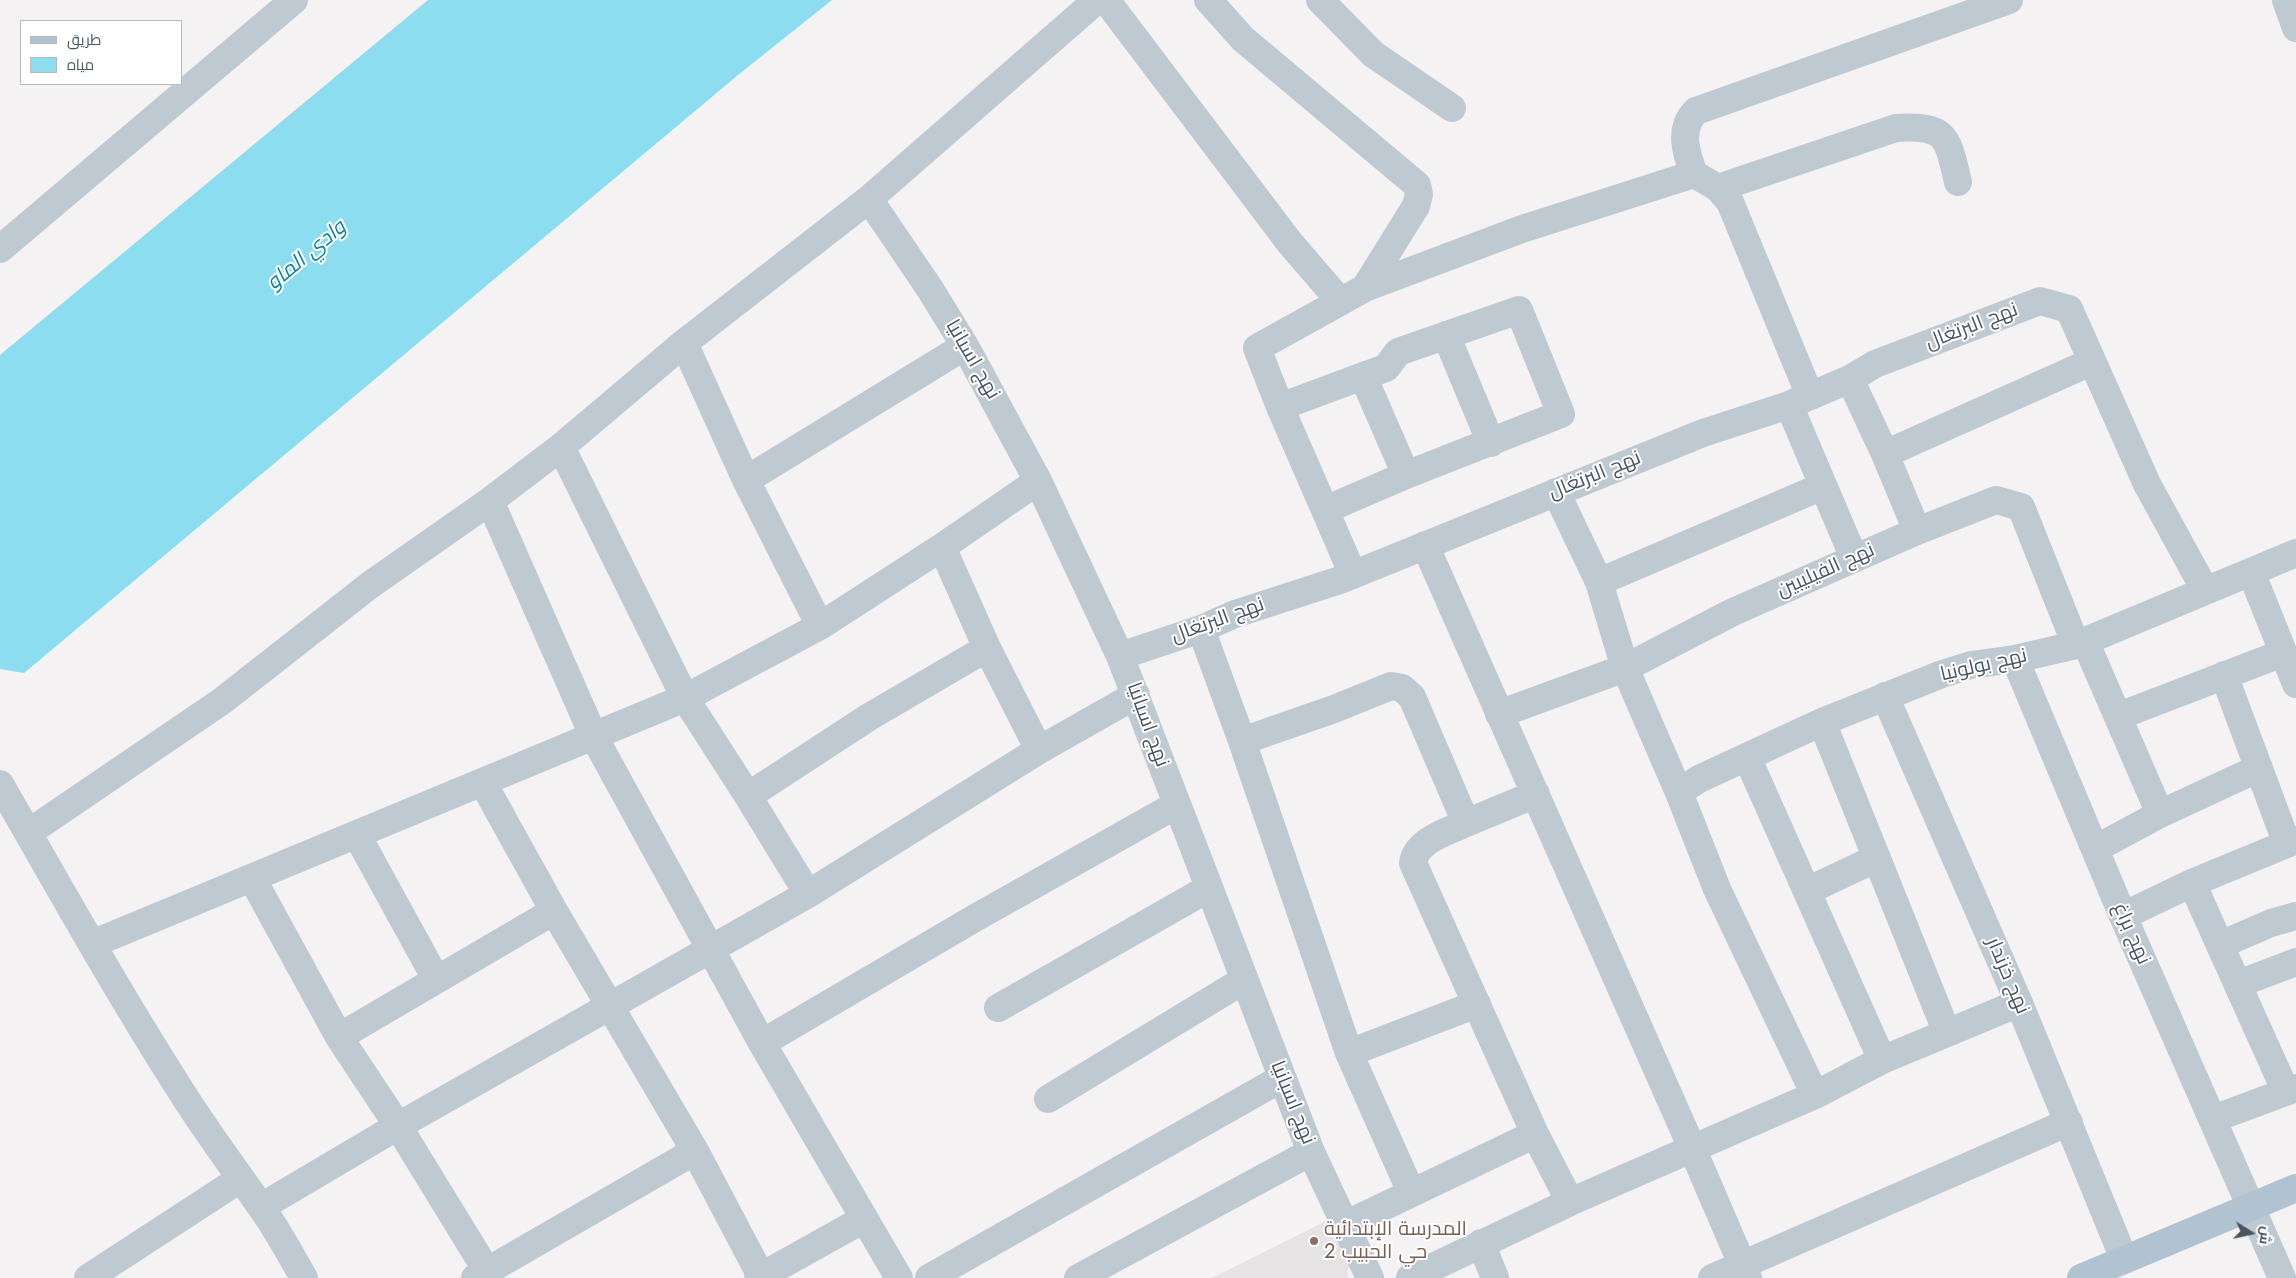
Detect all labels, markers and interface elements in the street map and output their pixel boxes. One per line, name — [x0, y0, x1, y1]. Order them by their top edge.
legend — [20, 20, 182, 85]
text: طريق — [67, 29, 101, 51]
text: مياه — [67, 54, 94, 76]
water label: وادي الماو — [262, 216, 352, 296]
street label: نهج البرتغال — [1922, 298, 2022, 356]
street label: نهج اسبانيا — [940, 316, 1004, 404]
street label: نهج البرتغال — [1545, 447, 1645, 505]
street label: نهج الفيليبين — [1773, 539, 1879, 603]
street label: نهج البرتغال — [1168, 593, 1268, 649]
street label: نهج بولونيا — [1938, 644, 2030, 688]
street label: نهج اسبانيا — [1121, 680, 1173, 770]
street label: نهج براغ — [2107, 899, 2155, 969]
street label: نهج خزندار — [1980, 934, 2034, 1018]
street label: نهج اسبانيا — [1264, 1058, 1320, 1148]
north arrow — [2226, 1208, 2276, 1258]
place label: المدرسة الإبتدائية حي الحبيب 2 — [1324, 1218, 1467, 1265]
text: ش — [2254, 1225, 2277, 1246]
marker: المدرسة الإبتدائية حي الحبيب 2 — [1308, 1235, 1320, 1247]

